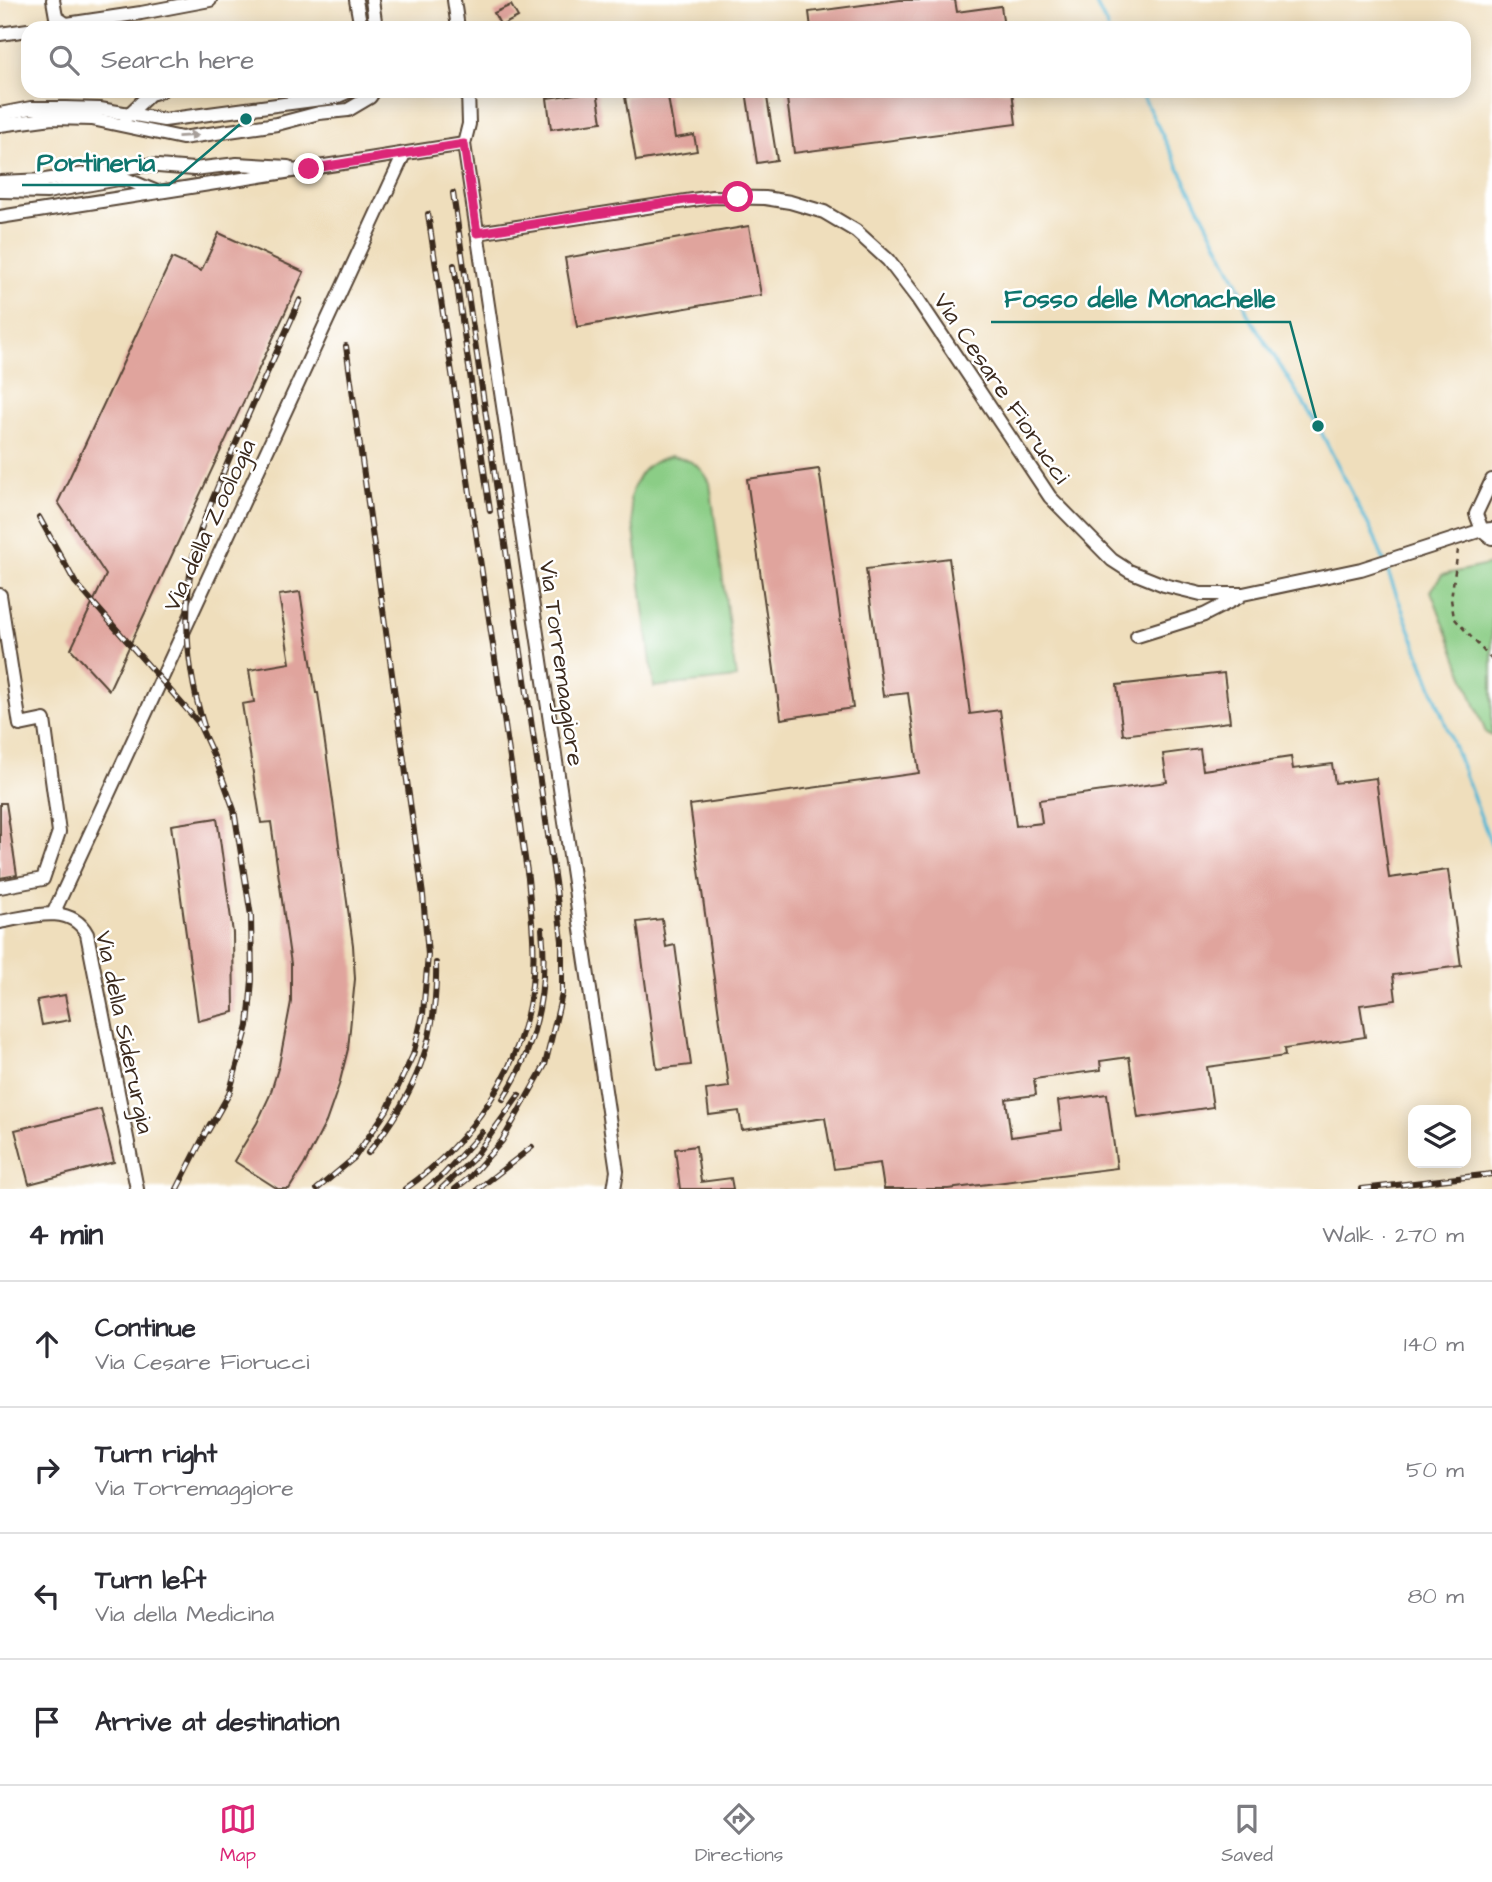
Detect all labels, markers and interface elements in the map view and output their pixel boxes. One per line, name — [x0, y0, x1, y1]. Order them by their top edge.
search box — [21, 21, 1471, 98]
icon: search — [45, 41, 83, 79]
text: Search here — [101, 42, 254, 78]
one-way arrow — [177, 130, 199, 141]
callout: Portineria — [22, 138, 169, 185]
text: Portineria — [37, 145, 156, 181]
route end — [293, 153, 324, 184]
route start — [722, 181, 753, 212]
callout: Fosso delle Monachelle — [991, 275, 1290, 322]
text: Fosso delle Monachelle — [1004, 281, 1276, 317]
street label: Via Cesare Fiorucci — [925, 286, 1078, 491]
street label: Via della Zoologia — [155, 434, 266, 618]
street label: Via Torremaggiore — [529, 558, 592, 768]
street label: Via della Siderurgia — [85, 928, 162, 1137]
map controls — [1408, 1105, 1471, 1168]
button: layers — [1408, 1105, 1471, 1168]
text: 4 min — [28, 1214, 103, 1256]
text: Walk · 270 m — [1322, 1219, 1464, 1251]
text: Continue — [95, 1310, 196, 1346]
icon: ahead — [28, 1325, 66, 1363]
text: 140 m — [1404, 1328, 1464, 1360]
text: Via Cesare Fiorucci — [95, 1346, 309, 1378]
text: Turn right — [95, 1436, 217, 1472]
icon: right — [28, 1451, 66, 1489]
text: 50 m — [1406, 1454, 1464, 1486]
text: Via Torremaggiore — [95, 1472, 294, 1504]
text: Turn left — [95, 1562, 206, 1598]
icon: left — [28, 1577, 66, 1615]
text: 80 m — [1407, 1580, 1464, 1612]
text: Via della Medicina — [95, 1598, 274, 1630]
icon: arrive — [28, 1703, 66, 1741]
text: Arrive at destination — [95, 1704, 340, 1740]
tab: Map — [219, 1800, 257, 1869]
tab: Directions — [695, 1800, 783, 1869]
tab: Saved — [1221, 1800, 1273, 1869]

